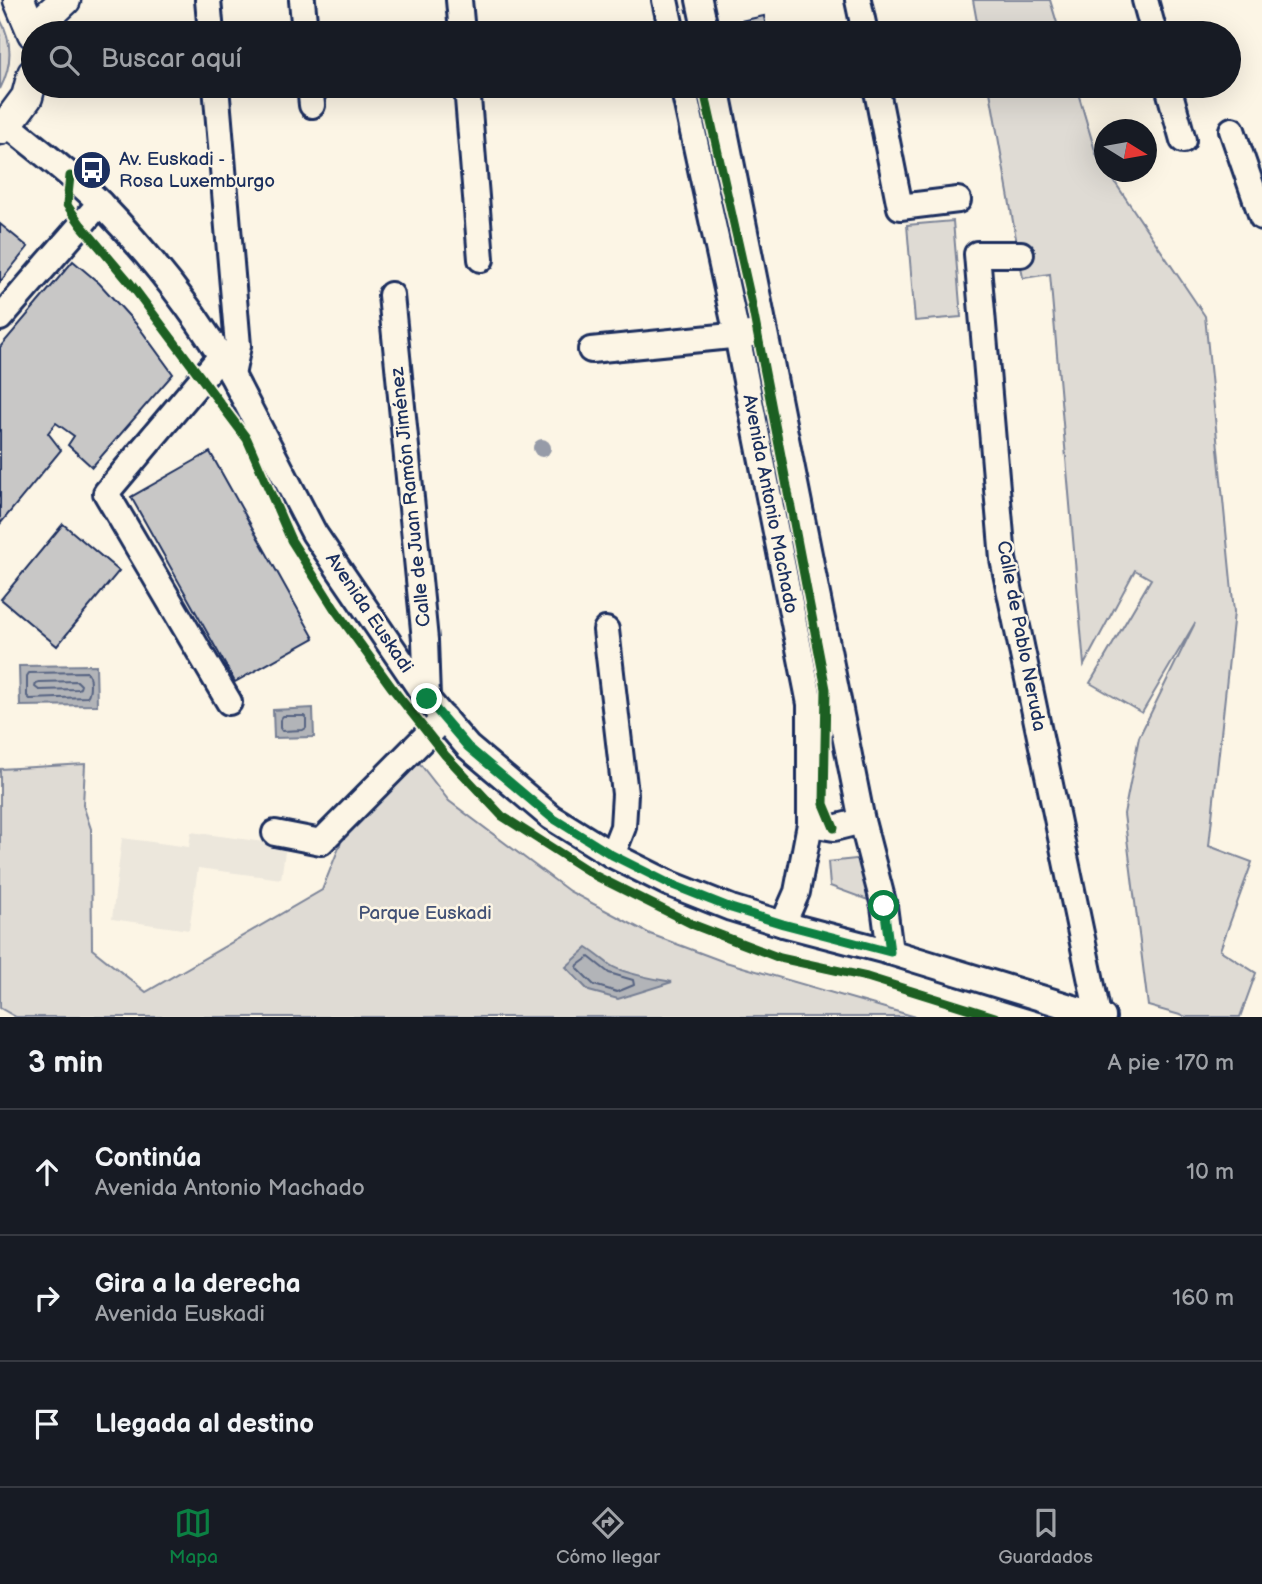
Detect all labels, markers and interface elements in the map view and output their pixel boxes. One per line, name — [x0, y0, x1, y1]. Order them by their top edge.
search box — [21, 21, 1241, 98]
icon: search — [45, 41, 83, 79]
text: Buscar aquí — [101, 44, 242, 75]
north arrow — [1094, 119, 1157, 182]
place label: Av. Euskadi - Rosa Luxemburgo — [119, 148, 275, 193]
bus stop icon: Av. Euskadi - Rosa Luxemburgo — [71, 149, 113, 191]
street label: Calle de Juan Ramón Jiménez — [386, 365, 436, 628]
street label: Avenida Antonio Machado — [737, 392, 803, 616]
street label: Calle de Pablo Neruda — [991, 539, 1051, 733]
street label: Avenida Euskadi — [320, 548, 418, 678]
route end — [411, 683, 442, 714]
route start — [868, 890, 899, 921]
park label: Parque Euskadi — [358, 902, 492, 925]
text: 3 min — [28, 1045, 103, 1081]
text: A pie · 170 m — [1107, 1049, 1234, 1077]
text: Continúa — [95, 1143, 202, 1174]
icon: ahead — [28, 1153, 66, 1191]
text: 10 m — [1186, 1158, 1234, 1186]
text: Avenida Antonio Machado — [95, 1174, 365, 1202]
text: Gira a la derecha — [95, 1269, 301, 1300]
icon: right — [28, 1279, 66, 1317]
text: 160 m — [1172, 1284, 1234, 1312]
text: Avenida Euskadi — [95, 1300, 265, 1328]
icon: arrive — [28, 1405, 66, 1443]
text: Llegada al destino — [95, 1409, 314, 1440]
tab: Mapa — [169, 1504, 218, 1569]
tab: Cómo llegar — [556, 1504, 660, 1569]
tab: Guardados — [998, 1504, 1093, 1569]

